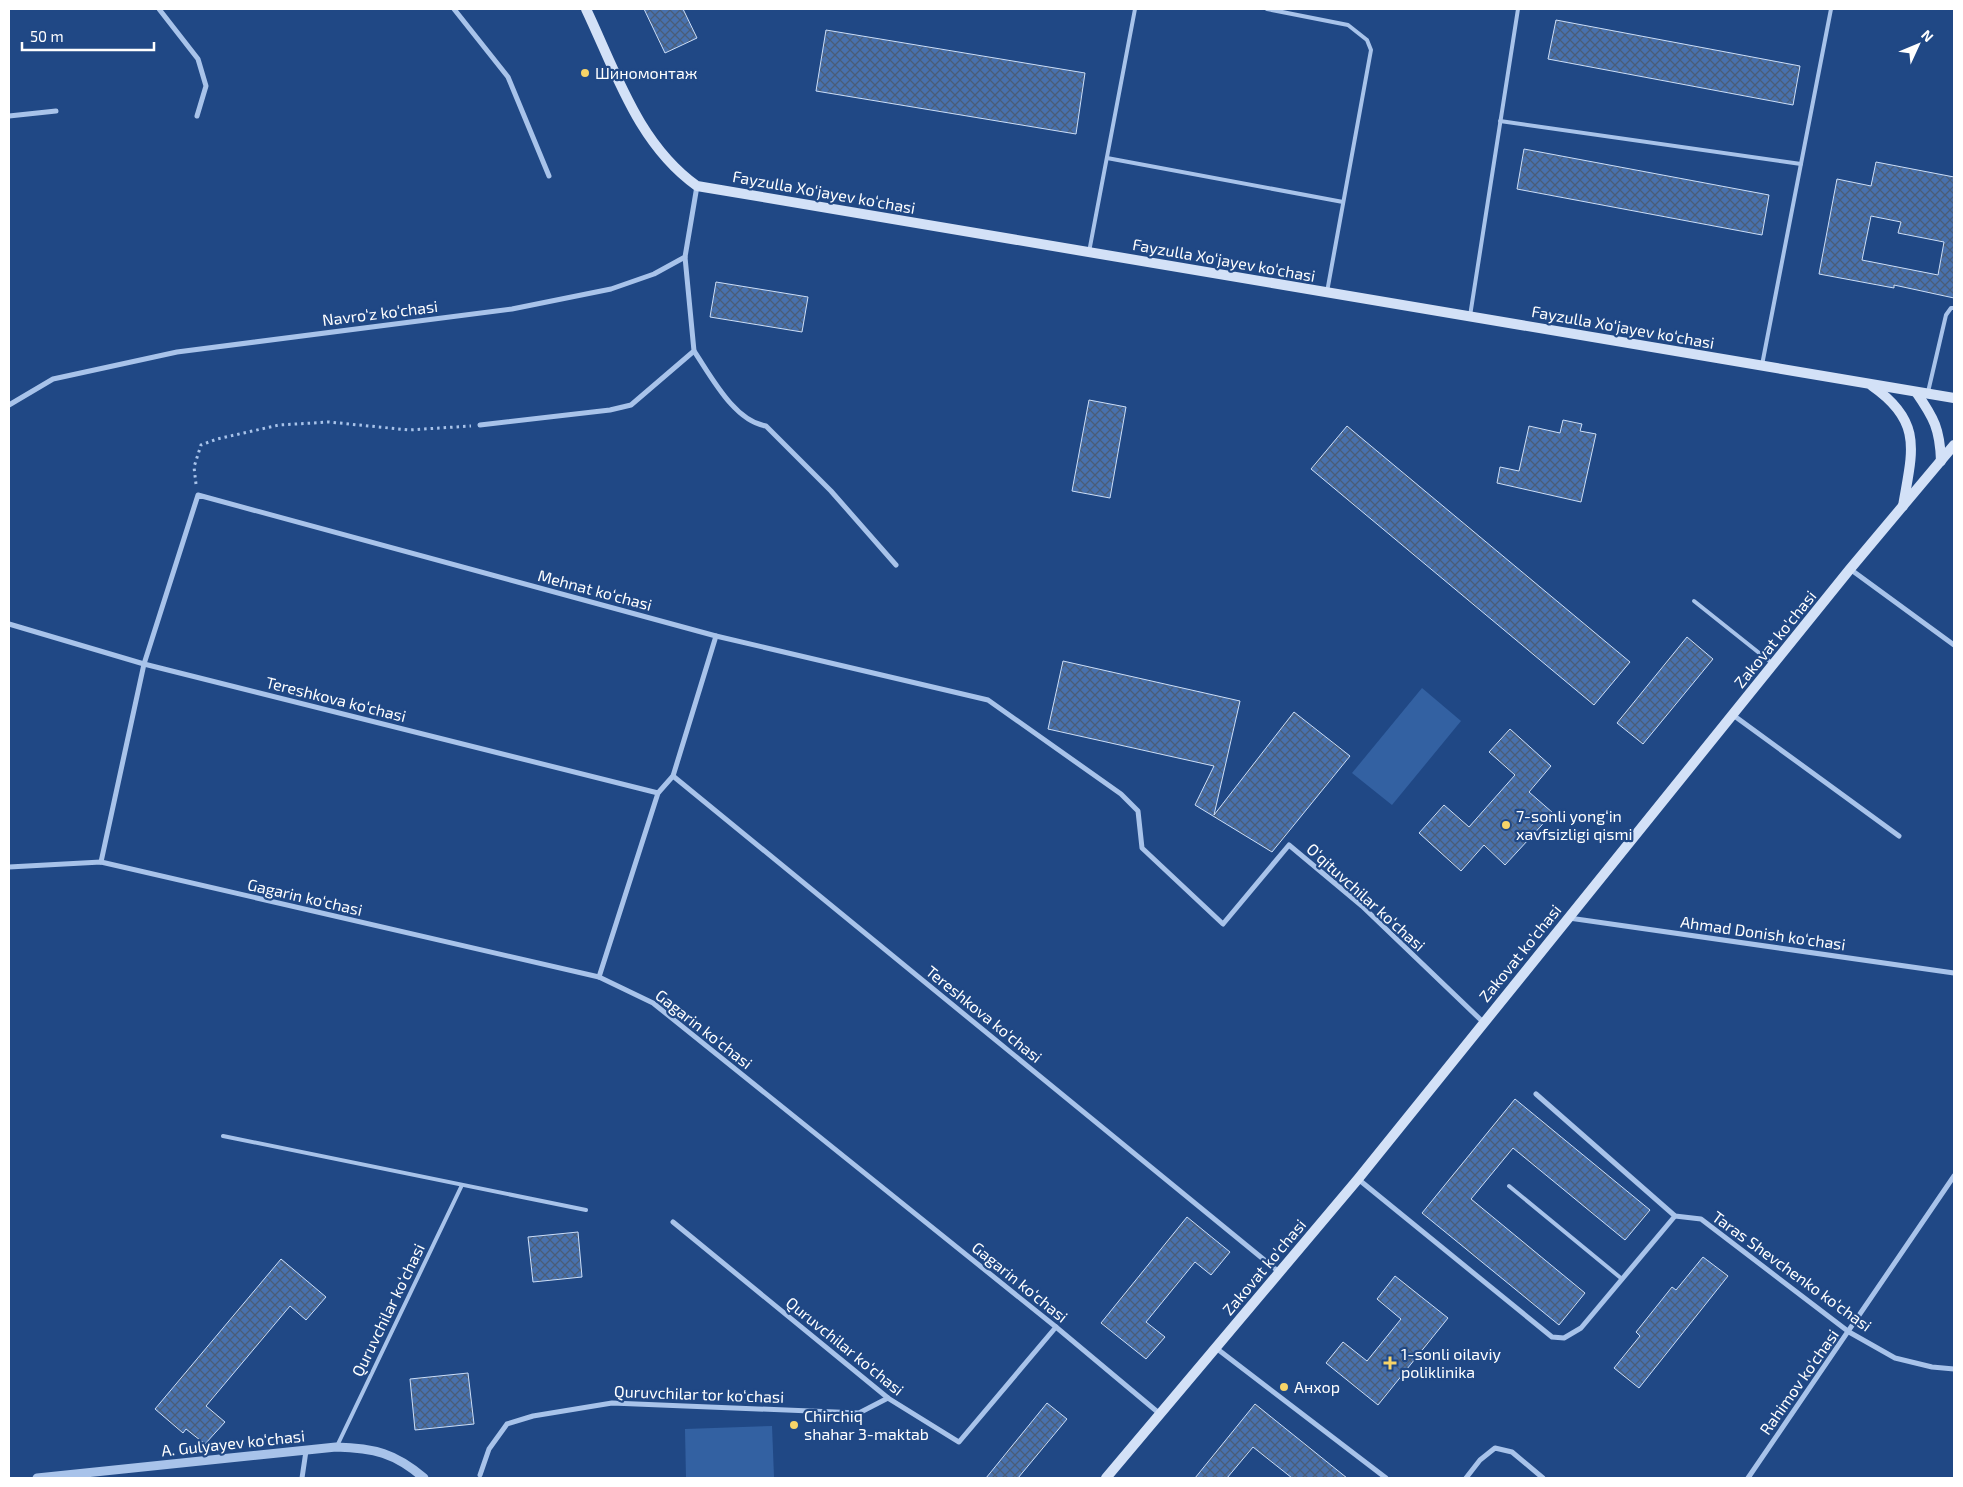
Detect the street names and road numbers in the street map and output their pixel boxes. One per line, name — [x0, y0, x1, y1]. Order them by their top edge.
street label: Fayzulla Xo‘jayev ko‘chasi — [731, 166, 917, 218]
street label: Fayzulla Xo‘jayev ko‘chasi — [1131, 234, 1317, 286]
street label: Navro‘z ko‘chasi — [321, 296, 439, 329]
street label: Fayzulla Xo‘jayev ko‘chasi — [1530, 301, 1716, 353]
street label: Mehnat ko‘chasi — [536, 565, 654, 614]
street label: Zakovat ko'chasi — [1730, 586, 1820, 691]
street label: Tereshkova ko‘chasi — [264, 672, 408, 725]
street label: O‘qituvchilar ko‘chasi — [1303, 839, 1429, 955]
street label: Gagarin ko‘chasi — [246, 874, 364, 919]
street label: Zakovat ko'chasi — [1475, 900, 1565, 1005]
street label: Ahmad Donish ko‘chasi — [1679, 912, 1847, 953]
street label: Tereshkova ko‘chasi — [923, 961, 1046, 1066]
street label: Gagarin ko‘chasi — [652, 985, 756, 1072]
street label: Taras Shevchenko ko‘chasi — [1709, 1207, 1876, 1335]
street label: Zakovat ko'chasi — [1218, 1215, 1309, 1319]
street label: Gagarin ko‘chasi — [969, 1237, 1072, 1326]
street label: Quruvchilar ko‘chasi — [347, 1240, 429, 1380]
street label: Quruvchilar ko‘chasi — [782, 1292, 908, 1400]
street label: Rahimov ko‘chasi — [1755, 1325, 1842, 1438]
street label: Quruvchilar tor ko‘chasi — [614, 1381, 784, 1407]
street label: A. Gulyayev ko‘chasi — [160, 1426, 306, 1459]

